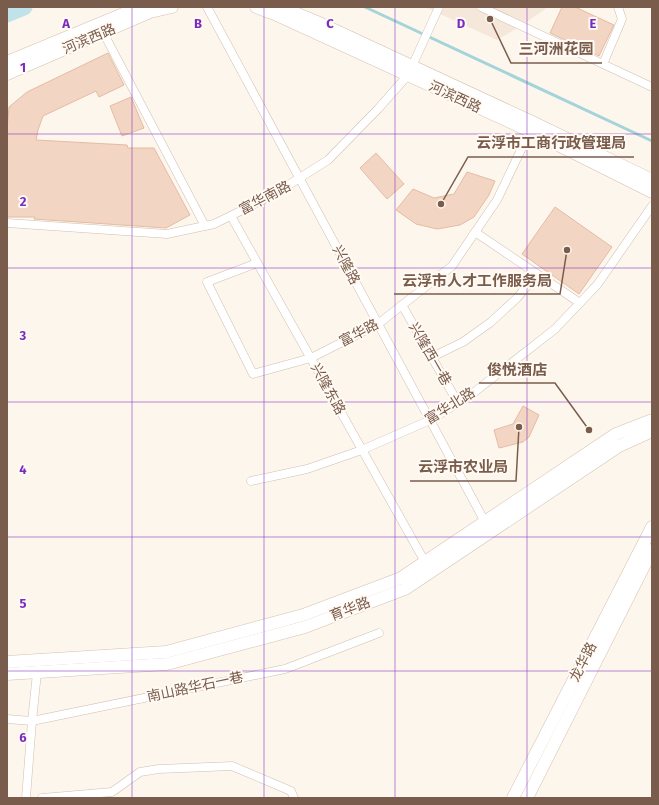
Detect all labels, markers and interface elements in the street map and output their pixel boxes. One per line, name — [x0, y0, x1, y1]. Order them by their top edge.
text: A — [61, 16, 70, 31]
text: B — [194, 16, 202, 31]
text: C — [326, 16, 334, 31]
text: D — [457, 16, 466, 31]
text: E — [590, 16, 597, 31]
street label: 河滨西路 — [60, 20, 118, 58]
callout: 三河洲花园 — [511, 36, 602, 63]
text: 三河洲花园 — [518, 40, 594, 58]
text: 1 — [20, 60, 26, 75]
street label: 河滨西路 — [426, 77, 484, 117]
callout: 云浮市工商行政管理局 — [468, 130, 634, 157]
text: 云浮市工商行政管理局 — [476, 134, 626, 152]
street label: 富华南路 — [236, 177, 294, 219]
text: 2 — [20, 194, 27, 209]
street label: 兴隆路 — [329, 242, 363, 288]
callout: 云浮市人才工作服务局 — [394, 267, 560, 294]
text: 云浮市人才工作服务局 — [402, 272, 552, 290]
street label: 富华路 — [336, 316, 382, 350]
street label: 兴隆西一巷 — [405, 319, 455, 389]
text: 3 — [19, 328, 27, 343]
callout: 俊悦酒店 — [479, 356, 555, 383]
street label: 兴隆东路 — [307, 360, 349, 418]
text: 俊悦酒店 — [487, 361, 547, 379]
street label: 富华北路 — [422, 384, 478, 428]
callout: 云浮市农业局 — [410, 454, 516, 481]
text: 云浮市农业局 — [418, 458, 508, 476]
text: 4 — [19, 462, 27, 477]
street label: 育华路 — [327, 594, 373, 624]
text: 5 — [20, 596, 27, 611]
street label: 龙华路 — [566, 639, 600, 685]
street label: 南山路华石一巷 — [145, 668, 245, 706]
text: 6 — [19, 730, 27, 745]

